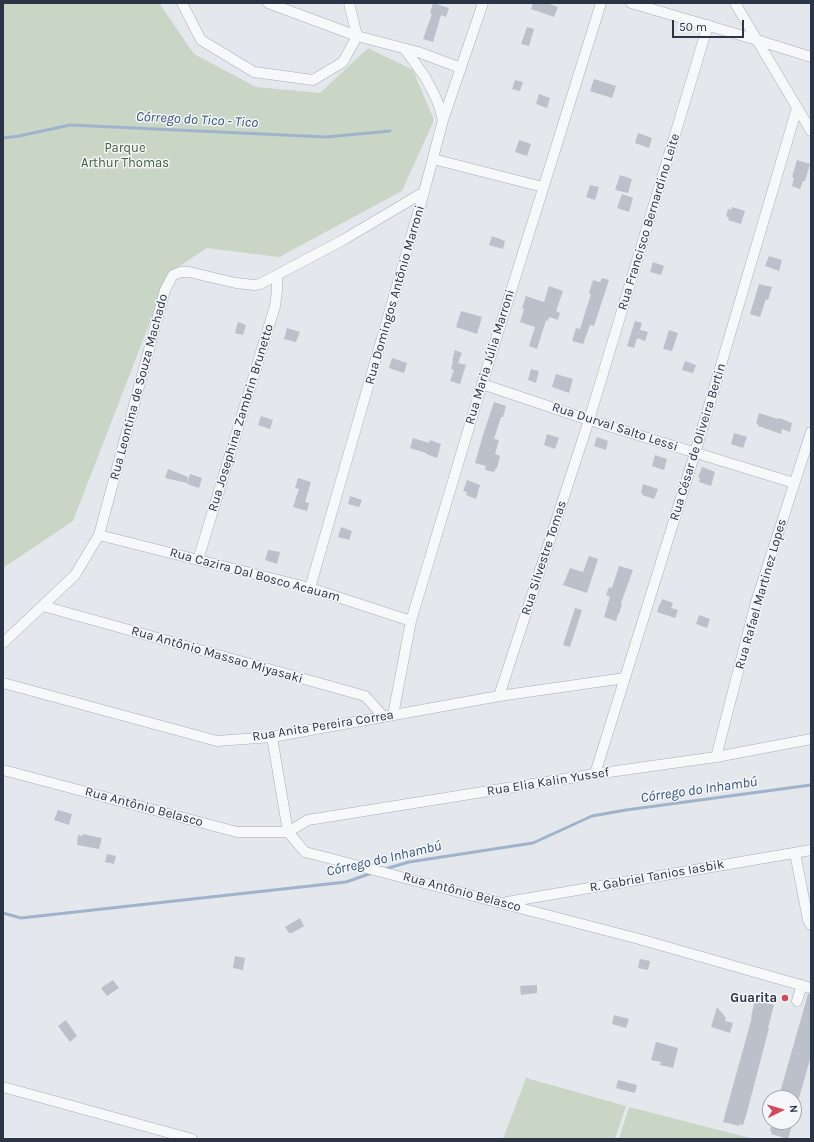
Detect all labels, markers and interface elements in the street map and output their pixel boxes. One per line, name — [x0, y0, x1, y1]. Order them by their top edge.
scale bar — [674, 12, 746, 38]
text: 50 m — [679, 20, 707, 34]
water label: Córrego do Tico - Tico — [135, 108, 259, 132]
street label: Rua Francisco Bernardino Leite — [615, 132, 683, 312]
park label: Parque Arthur Thomas — [81, 140, 169, 171]
street label: Rua Domingos Antônio Marroni — [362, 204, 428, 386]
street label: Rua Maria Júlia Marroni — [462, 288, 518, 426]
street label: Rua Leontina de Souza Machado — [107, 292, 171, 482]
street label: Rua Josephina Zambrin Brunetto — [205, 322, 277, 514]
street label: Rua César de Oliveira Bertin — [667, 361, 729, 523]
street label: Rua Durval Salto Lessi — [550, 399, 680, 455]
street label: Rua Silvestre Tomas — [518, 499, 570, 617]
street label: Rua Rafael Martinez Lopes — [732, 517, 790, 671]
street label: Rua Cazira Dal Bosco Acauam — [168, 545, 342, 605]
street label: Rua Antônio Massao Miyasaki — [129, 623, 305, 687]
street label: Rua Anita Pereira Correa — [251, 707, 395, 745]
street label: Rua Elia Kalin Yussef — [486, 765, 610, 799]
water label: Córrego do Inhambú — [640, 773, 758, 807]
street label: Rua Antônio Belasco — [83, 784, 205, 830]
water label: Córrego do Inhambú — [325, 838, 443, 880]
street label: R. Gabriel Tanios Iasbik — [588, 856, 726, 896]
street label: Rua Antônio Belasco — [401, 869, 523, 915]
place label: Guarita — [730, 990, 777, 1006]
marker: Guarita — [780, 993, 790, 1003]
north arrow — [762, 1090, 802, 1130]
text: N — [787, 1104, 800, 1113]

